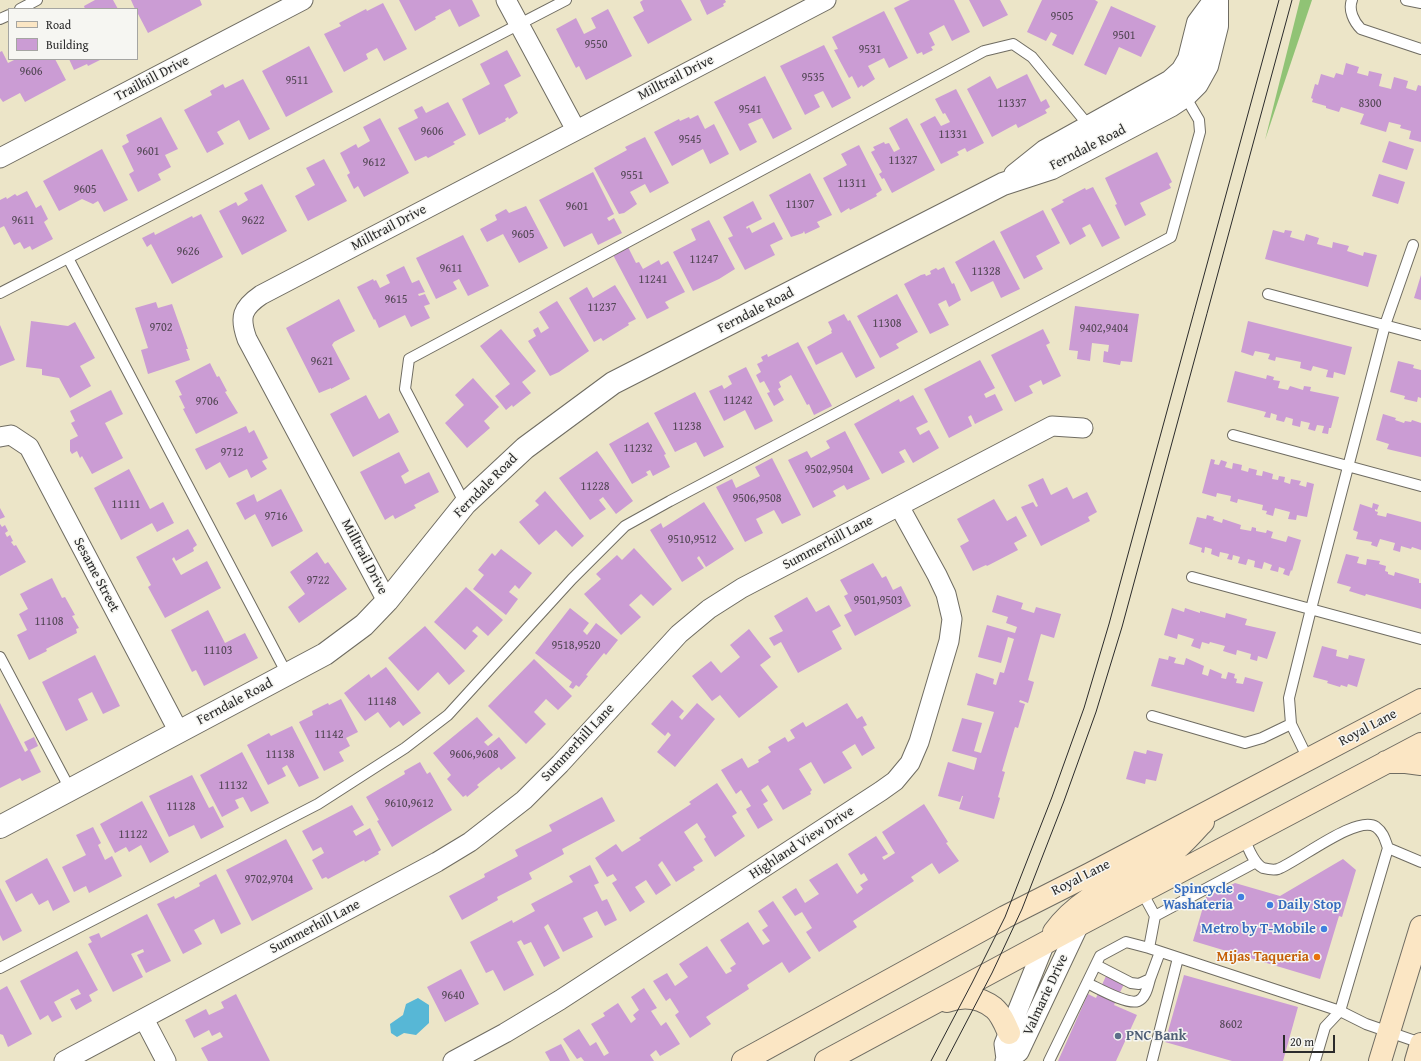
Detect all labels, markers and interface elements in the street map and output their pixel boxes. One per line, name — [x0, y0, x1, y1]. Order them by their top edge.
legend — [8, 8, 138, 60]
house number: 9505 — [1050, 10, 1074, 24]
text: Road — [46, 16, 71, 33]
house number: 9501 — [1112, 29, 1136, 43]
text: Building — [46, 36, 89, 53]
house number: 9550 — [584, 38, 608, 52]
house number: 9531 — [858, 43, 882, 57]
street label: Trailhill Drive — [112, 52, 192, 106]
street label: Milltrail Drive — [635, 52, 717, 104]
house number: 9606 — [19, 65, 43, 79]
house number: 9535 — [801, 71, 825, 85]
house number: 9511 — [285, 74, 309, 88]
house number: 11337 — [998, 97, 1026, 111]
house number: 8300 — [1358, 97, 1382, 111]
house number: 9541 — [738, 103, 762, 117]
street label: Ferndale Road — [1047, 122, 1129, 174]
house number: 9606 — [420, 125, 444, 139]
house number: 11331 — [939, 128, 967, 142]
house number: 9545 — [678, 133, 702, 147]
house number: 9601 — [136, 145, 160, 159]
house number: 11327 — [889, 154, 917, 168]
house number: 9612 — [362, 156, 386, 170]
house number: 9551 — [620, 169, 644, 183]
house number: 11311 — [838, 177, 866, 191]
house number: 9605 — [73, 183, 97, 197]
house number: 11307 — [786, 198, 814, 212]
house number: 9601 — [565, 200, 589, 214]
street label: Milltrail Drive — [348, 201, 430, 255]
house number: 9611 — [11, 214, 35, 228]
house number: 9622 — [241, 214, 265, 228]
house number: 9605 — [511, 228, 535, 242]
house number: 9626 — [176, 245, 200, 259]
house number: 11247 — [690, 253, 718, 267]
house number: 9611 — [439, 262, 463, 276]
house number: 11328 — [972, 265, 1000, 279]
house number: 11241 — [639, 273, 667, 287]
street label: Ferndale Road — [715, 285, 797, 337]
house number: 9615 — [384, 293, 408, 307]
house number: 11237 — [588, 301, 616, 315]
house number: 11308 — [873, 317, 901, 331]
house number: 9702 — [149, 321, 173, 335]
house number: 9402,9404 — [1079, 322, 1129, 336]
house number: 9621 — [310, 355, 334, 369]
house number: 11242 — [724, 394, 752, 408]
house number: 9706 — [195, 395, 219, 409]
house number: 11238 — [673, 420, 701, 434]
house number: 11232 — [624, 442, 652, 456]
house number: 9712 — [220, 446, 244, 460]
street label: Ferndale Road — [451, 451, 521, 521]
house number: 9502,9504 — [804, 463, 854, 477]
house number: 11228 — [581, 480, 609, 494]
house number: 9506,9508 — [732, 492, 782, 506]
house number: 11111 — [112, 498, 140, 512]
house number: 9716 — [264, 510, 288, 524]
street label: Summerhill Lane — [780, 512, 876, 574]
street label: Milltrail Drive — [337, 516, 391, 598]
house number: 9510,9512 — [667, 533, 717, 547]
street label: Sesame Street — [69, 535, 123, 615]
house number: 9722 — [306, 574, 330, 588]
house number: 9501,9503 — [853, 594, 903, 608]
house number: 11108 — [35, 615, 63, 629]
house number: 9518,9520 — [551, 639, 601, 653]
house number: 11103 — [204, 644, 232, 658]
street label: Ferndale Road — [194, 675, 276, 729]
house number: 11148 — [368, 695, 396, 709]
street label: Summerhill Lane — [538, 701, 618, 785]
street label: Royal Lane — [1336, 706, 1400, 750]
house number: 11142 — [315, 728, 343, 742]
house number: 11138 — [266, 748, 294, 762]
house number: 9606,9608 — [449, 748, 499, 762]
house number: 11132 — [219, 779, 247, 793]
house number: 9610,9612 — [384, 797, 434, 811]
house number: 11128 — [167, 800, 195, 814]
street label: Highland View Drive — [747, 803, 857, 883]
house number: 11122 — [119, 828, 147, 842]
street label: Royal Lane — [1049, 856, 1113, 900]
house number: 9702,9704 — [244, 873, 294, 887]
place label: Spincycle Washateria — [1163, 881, 1233, 914]
marker: Spincycle Washateria — [1236, 892, 1246, 902]
street label: Summerhill Lane — [267, 896, 363, 958]
place label: Daily Stop — [1278, 897, 1341, 913]
marker: Daily Stop — [1265, 900, 1275, 910]
place label: Metro by T-Mobile — [1201, 921, 1316, 937]
marker: Metro by T-Mobile — [1319, 924, 1329, 934]
place label: Mijas Taqueria — [1217, 949, 1309, 965]
street label: Valmarie Drive — [1020, 952, 1072, 1038]
marker: Mijas Taqueria — [1312, 952, 1322, 962]
house number: 9640 — [441, 989, 465, 1003]
house number: 8602 — [1219, 1018, 1243, 1032]
scale bar — [1285, 1027, 1337, 1053]
place label: PNC Bank — [1126, 1028, 1187, 1044]
marker: PNC Bank — [1113, 1031, 1123, 1041]
text: 20 m — [1290, 1033, 1314, 1050]

